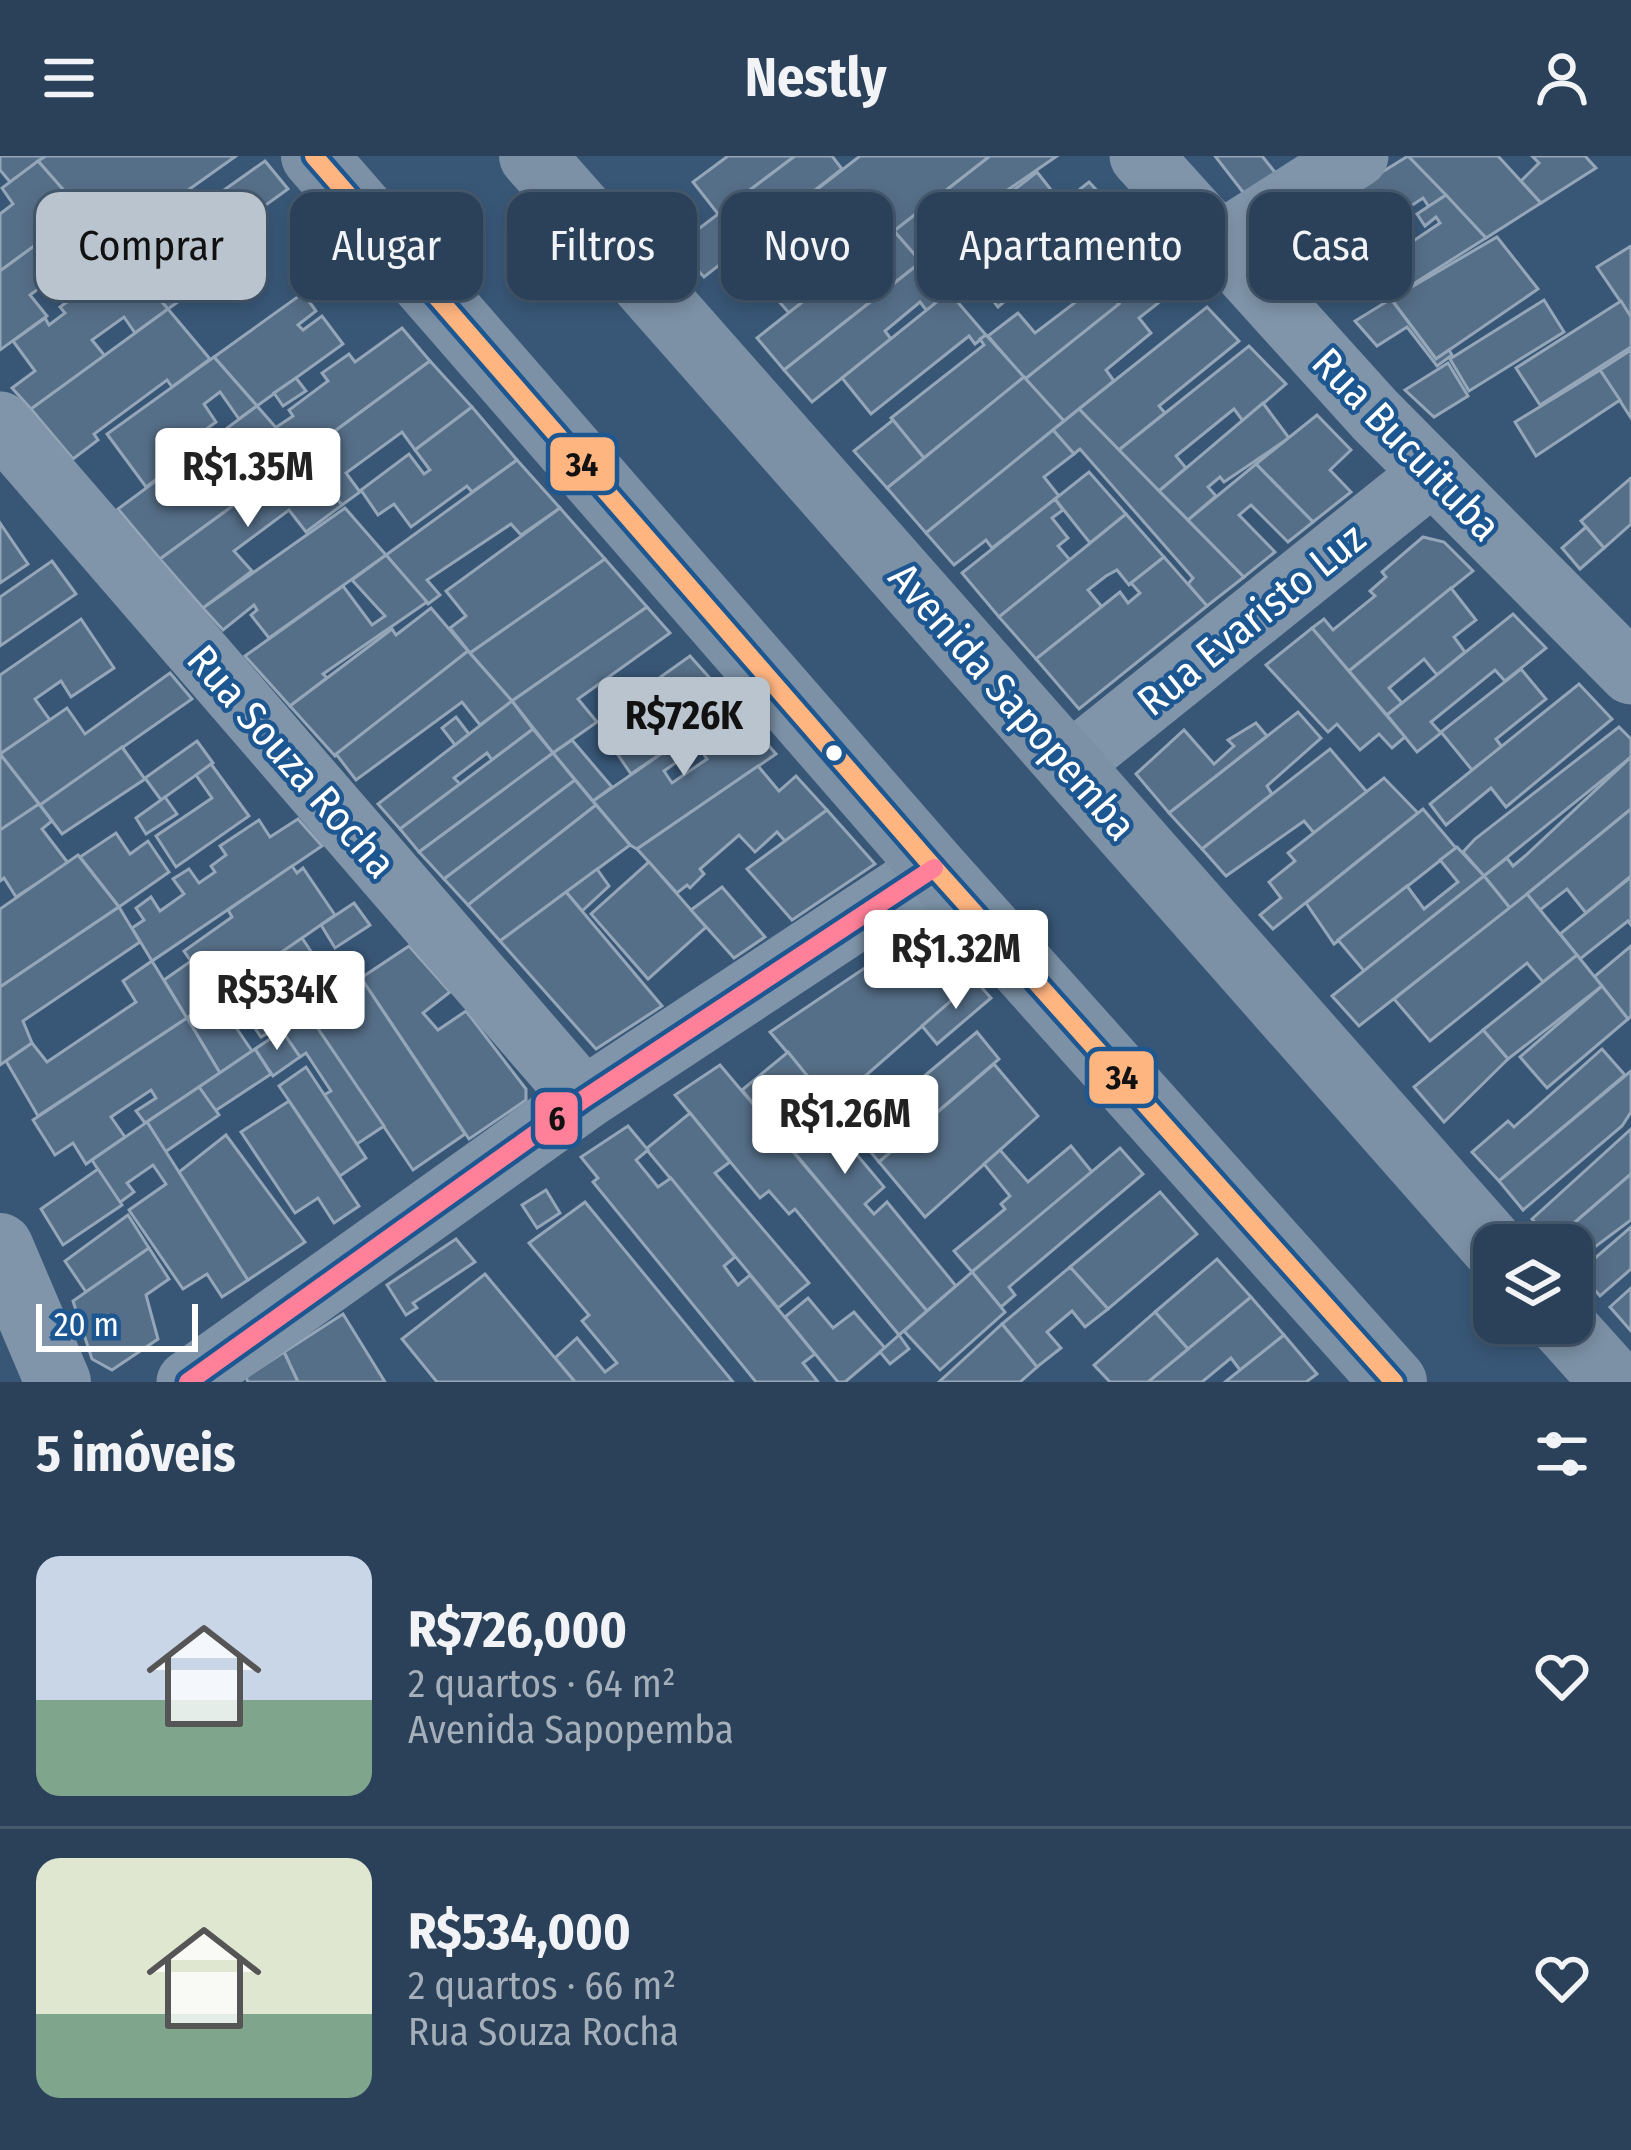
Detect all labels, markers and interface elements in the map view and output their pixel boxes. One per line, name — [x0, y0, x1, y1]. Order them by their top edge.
icon: menu — [36, 45, 102, 111]
icon: person — [1529, 45, 1595, 111]
text: Nestly — [745, 46, 886, 110]
chip: Comprar — [36, 192, 266, 300]
chip: Alugar — [290, 192, 483, 300]
chip: Filtros — [507, 192, 697, 300]
chip: Novo — [721, 192, 893, 300]
chip: Apartamento — [917, 192, 1225, 300]
chip: Casa — [1249, 192, 1412, 300]
street label: Rua Bucuituba — [1302, 338, 1511, 552]
pin: R$1.35M — [137, 428, 359, 530]
line badge: 34 — [548, 435, 617, 493]
text: R$1.35M — [182, 444, 314, 490]
text: 34 — [565, 445, 598, 485]
street label: Rua Evaristo Luz — [1128, 513, 1375, 727]
street label: Avenida Sapopemba — [878, 553, 1146, 850]
street label: Rua Souza Rocha — [177, 635, 406, 888]
pin: R$726K — [586, 677, 782, 779]
text: R$726K — [625, 693, 743, 739]
unlabelled marker — [823, 742, 845, 764]
pin: R$1.32M — [845, 910, 1067, 1012]
text: R$1.32M — [891, 926, 1021, 972]
pin: R$534K — [179, 951, 375, 1053]
text: R$534K — [217, 967, 337, 1013]
line badge: 34 — [1087, 1049, 1156, 1106]
text: 34 — [1105, 1058, 1138, 1098]
pin: R$1.26M — [734, 1075, 956, 1177]
line badge: 6 — [533, 1090, 580, 1147]
text: R$1.26M — [779, 1091, 911, 1137]
text: 6 — [548, 1099, 566, 1139]
map controls — [1473, 1224, 1593, 1344]
button: layers — [1473, 1224, 1593, 1344]
scale bar — [36, 1298, 198, 1351]
text: 20 m — [54, 1305, 119, 1345]
icon: filters — [1529, 1421, 1595, 1487]
text: 5 imóveis — [36, 1423, 236, 1485]
text: R$726,000 — [408, 1599, 627, 1661]
icon: home — [132, 1604, 276, 1748]
icon: heart — [1529, 1643, 1595, 1709]
text: 2 quartos · 64 m² — [408, 1661, 676, 1707]
text: Avenida Sapopemba — [408, 1707, 734, 1753]
text: R$534,000 — [408, 1901, 631, 1963]
icon: home — [132, 1906, 276, 2050]
icon: heart — [1529, 1945, 1595, 2011]
text: 2 quartos · 66 m² — [408, 1963, 676, 2009]
text: Rua Souza Rocha — [408, 2009, 679, 2055]

